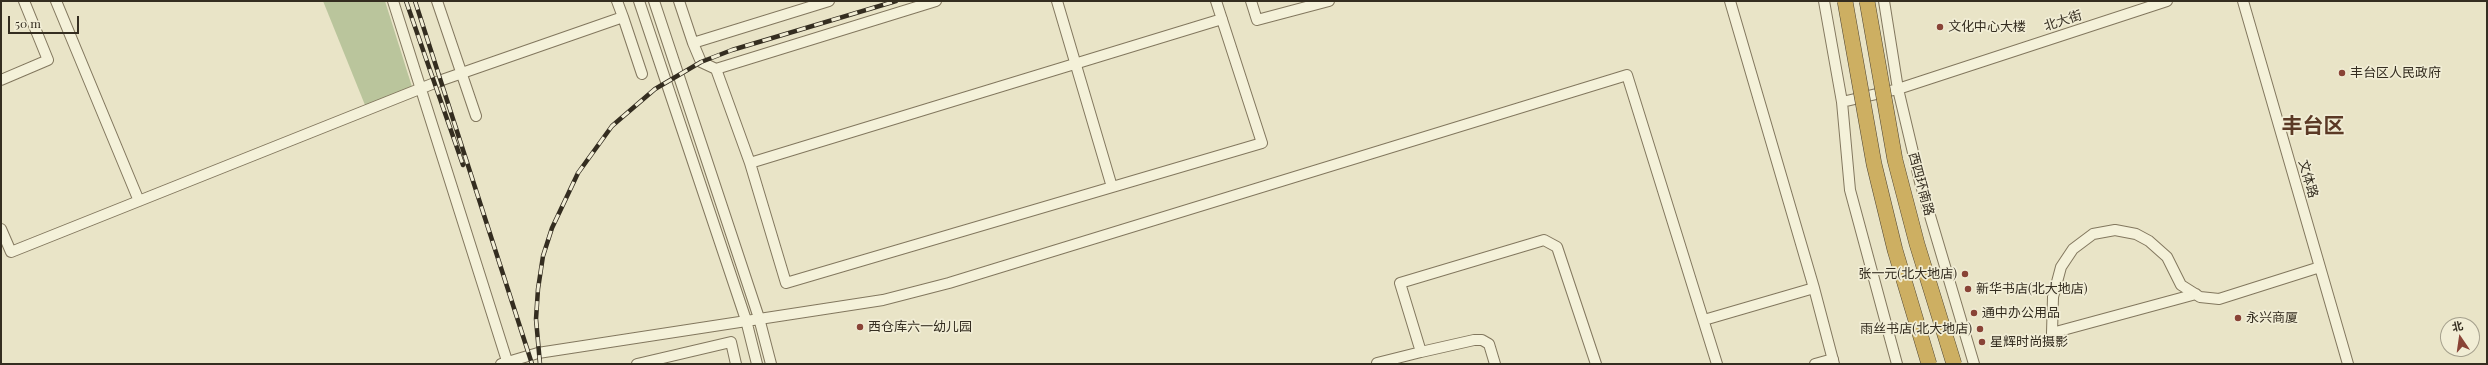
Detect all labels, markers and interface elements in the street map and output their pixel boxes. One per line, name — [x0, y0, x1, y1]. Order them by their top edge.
scale bar — [10, 8, 81, 34]
street label: 北大街 — [2042, 8, 2084, 34]
text: 50 m — [15, 15, 41, 31]
place label: 文化中心大楼 — [1948, 19, 2026, 35]
marker: 文化中心大楼 — [1935, 22, 1945, 32]
place label: 丰台区人民政府 — [2350, 65, 2441, 81]
marker: 丰台区人民政府 — [2337, 68, 2347, 78]
district label: 丰台区 — [2282, 113, 2344, 139]
street label: 西四环南路 — [1905, 151, 1937, 217]
street label: 文体路 — [2295, 158, 2321, 200]
place label: 张一元(北大地店) — [1858, 266, 1957, 282]
marker: 张一元(北大地店) — [1960, 269, 1970, 279]
place label: 新华书店(北大地店) — [1976, 281, 2088, 297]
marker: 新华书店(北大地店) — [1963, 284, 1973, 294]
place label: 通中办公用品 — [1982, 305, 2060, 321]
marker: 通中办公用品 — [1969, 308, 1979, 318]
place label: 永兴商厦 — [2246, 310, 2298, 326]
marker: 永兴商厦 — [2233, 313, 2243, 323]
north arrow — [2440, 317, 2480, 357]
text: 北 — [2450, 317, 2464, 334]
place label: 西仓库六一幼儿园 — [868, 319, 972, 335]
place label: 雨丝书店(北大地店) — [1860, 321, 1972, 337]
marker: 西仓库六一幼儿园 — [855, 322, 865, 332]
marker: 雨丝书店(北大地店) — [1975, 324, 1985, 334]
place label: 星辉时尚摄影 — [1990, 334, 2068, 350]
marker: 星辉时尚摄影 — [1977, 337, 1987, 347]

